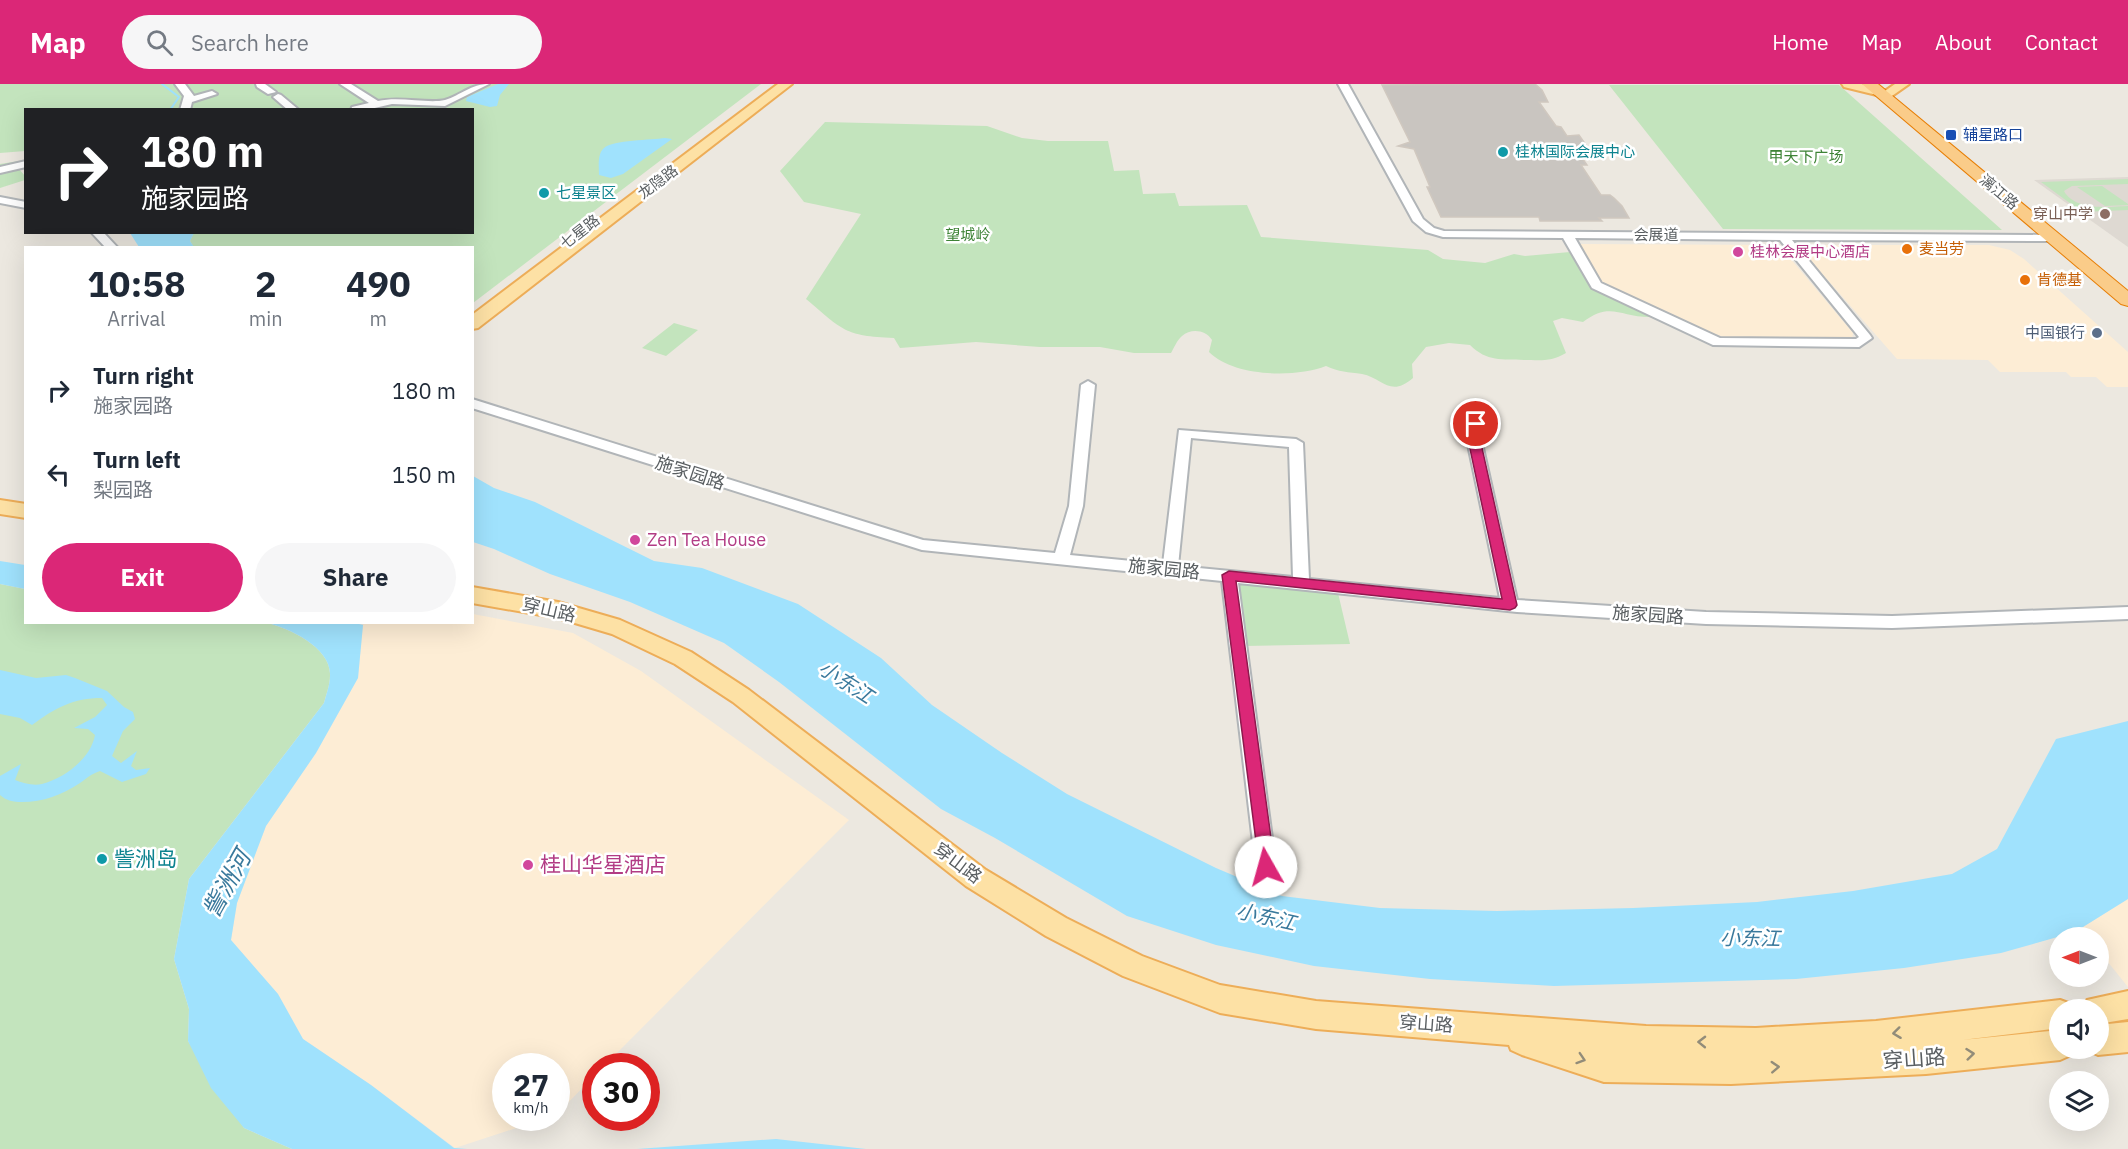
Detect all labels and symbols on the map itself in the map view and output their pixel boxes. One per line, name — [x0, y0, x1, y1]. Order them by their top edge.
place label: 辅星路口 — [1963, 125, 2023, 144]
marker: 辅星路口 — [1944, 128, 1958, 142]
place label: 桂林国际会展中心 — [1515, 142, 1635, 161]
marker: 桂林国际会展中心 — [1496, 145, 1510, 159]
park label: 甲天下广场 — [1768, 147, 1844, 166]
street label: 龙隐路 — [634, 160, 681, 203]
street label: 漓江路 — [1976, 170, 2023, 213]
place label: 七星景区 — [556, 183, 616, 202]
marker: 七星景区 — [537, 186, 551, 200]
place label: 穿山中学 — [2033, 204, 2093, 223]
marker: 穿山中学 — [2098, 207, 2112, 221]
street label: 七星路 — [556, 210, 603, 253]
park label: 望城岭 — [945, 225, 991, 244]
street label: 会展道 — [1633, 225, 1679, 244]
place label: 麦当劳 — [1919, 239, 1964, 258]
place label: 桂林会展中心酒店 — [1750, 242, 1870, 261]
marker: 麦当劳 — [1900, 242, 1914, 256]
marker: 桂林会展中心酒店 — [1731, 245, 1745, 259]
place label: 肯德基 — [2037, 270, 2082, 289]
marker: 肯德基 — [2018, 273, 2032, 287]
place label: 中国银行 — [2025, 323, 2085, 342]
marker: 中国银行 — [2090, 326, 2104, 340]
pin — [1450, 398, 1501, 449]
street label: 施家园路 — [652, 450, 728, 495]
place label: Zen Tea House — [647, 528, 766, 551]
marker: Zen Tea House — [628, 533, 642, 547]
street label: 施家园路 — [1127, 553, 1201, 584]
street label: 穿山路 — [520, 592, 578, 627]
street label: 施家园路 — [1611, 601, 1685, 628]
water label: 小东江 — [814, 654, 880, 710]
position arrow — [1234, 835, 1298, 899]
street label: 穿山路 — [930, 837, 987, 888]
water label: 訾洲河 — [195, 841, 260, 923]
place label: 訾洲岛 — [114, 844, 177, 872]
place label: 桂山华星酒店 — [540, 850, 666, 878]
marker: 訾洲岛 — [95, 852, 109, 866]
marker: 桂山华星酒店 — [521, 858, 535, 872]
water label: 小东江 — [1234, 897, 1300, 937]
water label: 小东江 — [1720, 923, 1782, 952]
north arrow — [2049, 927, 2109, 987]
street label: 穿山路 — [1398, 1010, 1454, 1037]
one-way arrow — [1893, 1027, 1902, 1039]
one-way arrow — [1698, 1036, 1707, 1048]
street label: 穿山路 — [1882, 1042, 1946, 1074]
one-way arrow — [1965, 1049, 1974, 1061]
one-way arrow — [1575, 1052, 1586, 1065]
speed limit sign: 30 — [582, 1053, 660, 1131]
one-way arrow — [1771, 1060, 1780, 1073]

